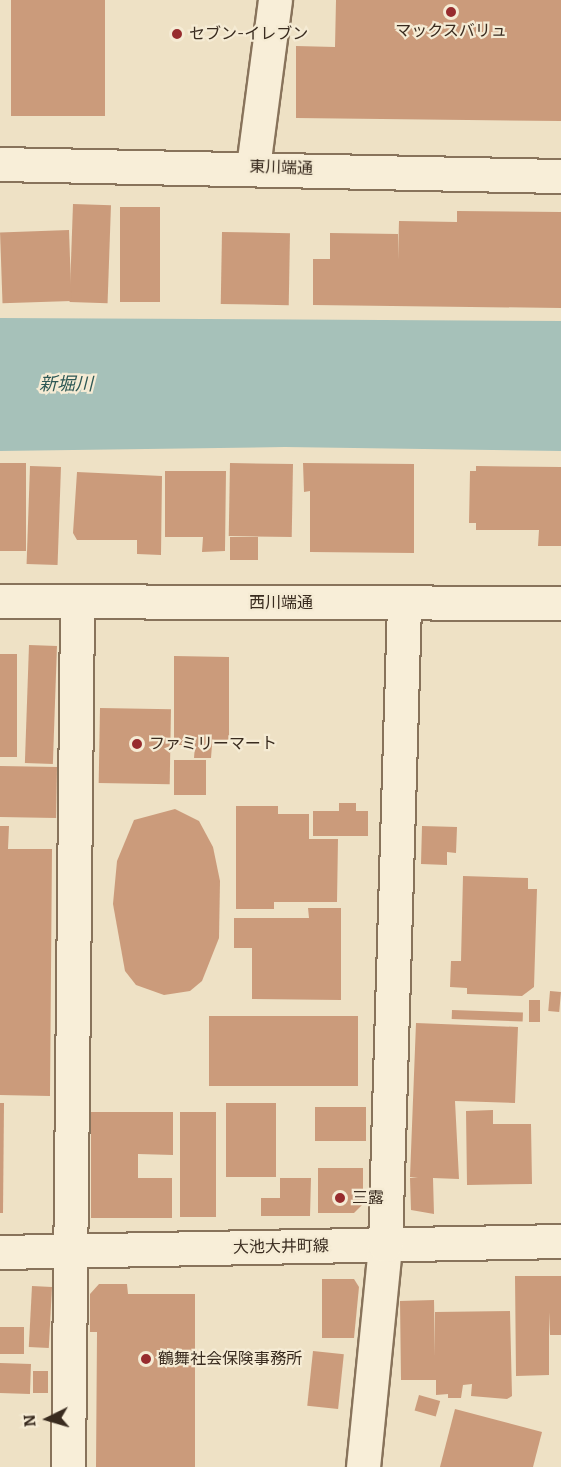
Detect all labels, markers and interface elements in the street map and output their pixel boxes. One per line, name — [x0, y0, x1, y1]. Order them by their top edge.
marker: マックスバリュ — [444, 5, 458, 19]
place label: マックスバリュ — [395, 21, 507, 41]
place label: セブン-イレブン — [189, 24, 308, 44]
marker: セブン-イレブン — [170, 27, 184, 41]
street label: 東川端通 — [249, 157, 313, 179]
water label: 新堀川 — [39, 373, 93, 395]
street label: 西川端通 — [249, 593, 313, 613]
place label: ファミリーマート — [149, 734, 277, 754]
marker: ファミリーマート — [130, 737, 144, 751]
place label: 三露 — [352, 1188, 384, 1208]
marker: 三露 — [333, 1191, 347, 1205]
street label: 大池大井町線 — [233, 1237, 329, 1257]
place label: 鶴舞社会保険事務所 — [158, 1349, 302, 1369]
marker: 鶴舞社会保険事務所 — [139, 1352, 153, 1366]
north arrow — [18, 1389, 78, 1449]
text: N — [20, 1414, 40, 1428]

